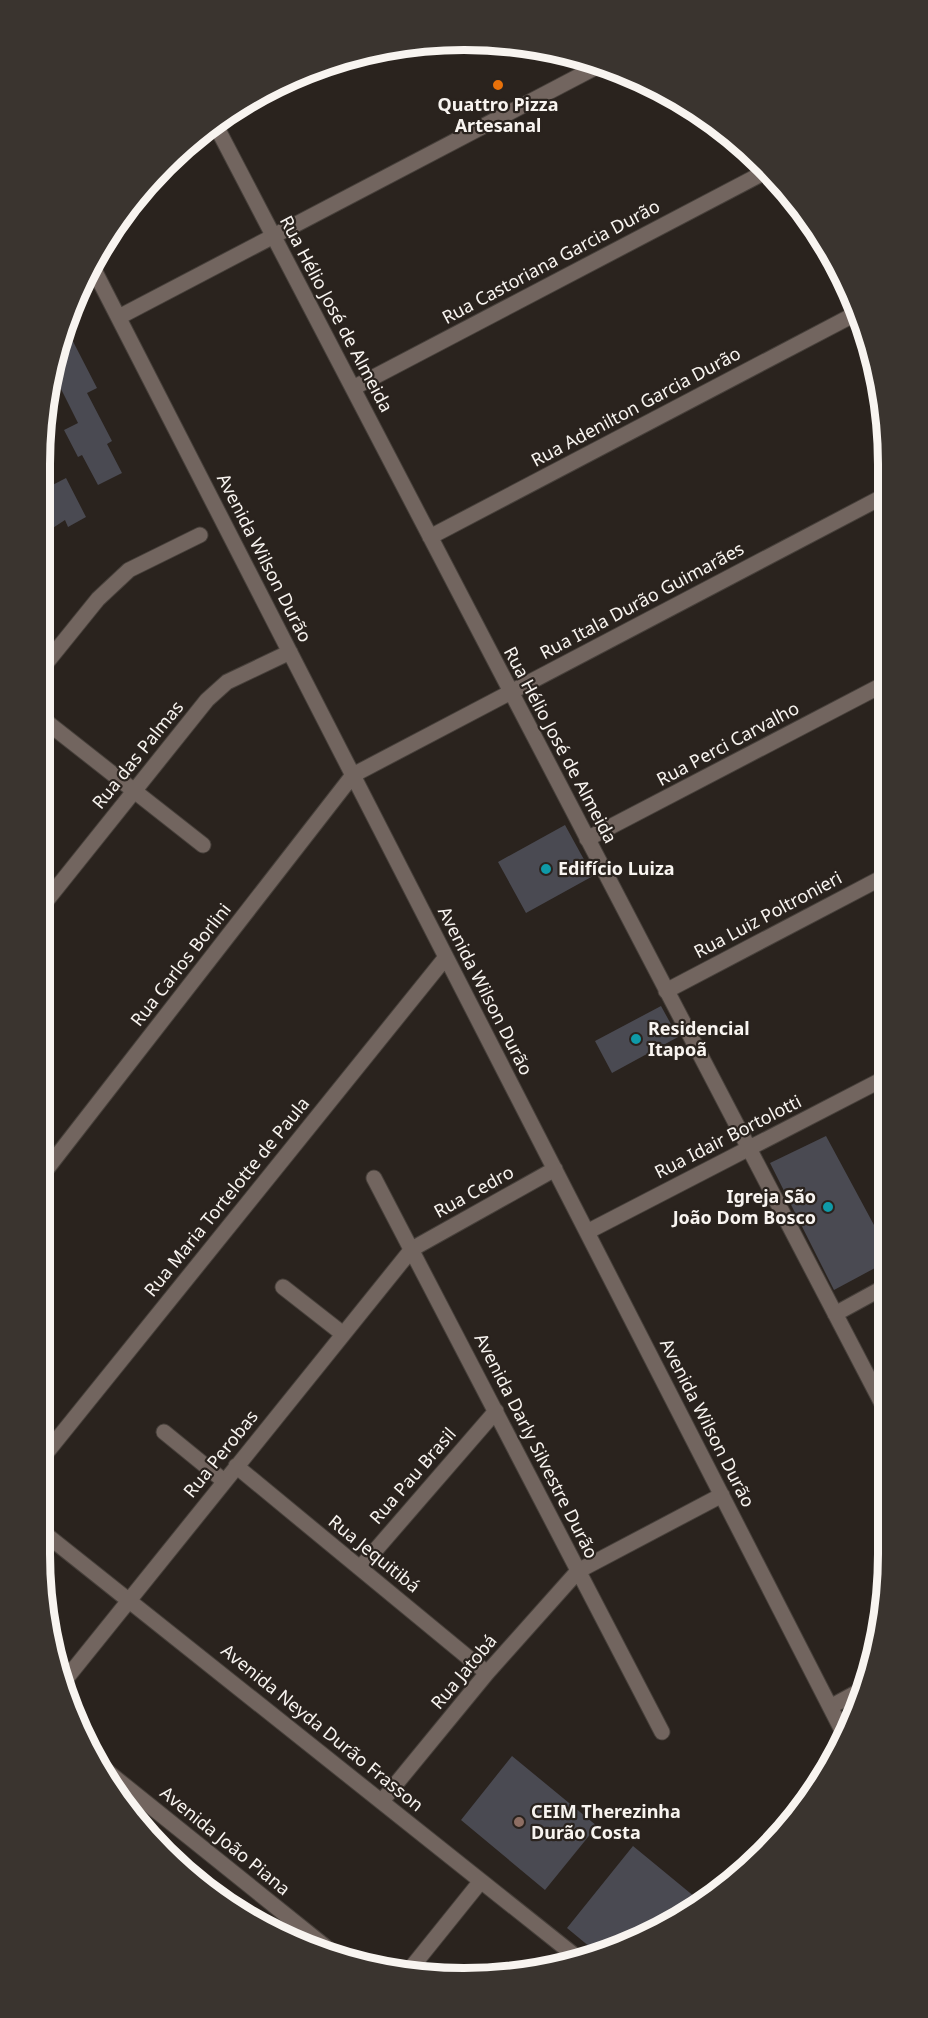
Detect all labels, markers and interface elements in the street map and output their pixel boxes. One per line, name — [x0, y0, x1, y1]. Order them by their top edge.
marker: Quattro Pizza Artesanal — [491, 78, 505, 92]
place label: Quattro Pizza Artesanal — [437, 92, 559, 137]
street label: Rua Castoriana Garcia Durão — [437, 193, 664, 329]
street label: Rua Hélio José de Almeida — [275, 211, 399, 416]
street label: Rua Adenilton Garcia Durão — [527, 341, 745, 472]
street label: Avenida Wilson Durão — [212, 469, 318, 646]
street label: Rua Itala Durão Guimarães — [535, 536, 748, 664]
street label: Rua Hélio José de Almeida — [499, 642, 623, 847]
street label: Rua das Palmas — [86, 695, 188, 814]
street label: Rua Perci Carvalho — [652, 695, 803, 791]
place label: Edifício Luiza — [558, 856, 675, 880]
marker: Edifício Luiza — [539, 862, 553, 876]
street label: Rua Luiz Poltronieri — [689, 865, 846, 963]
street label: Rua Carlos Borlini — [125, 898, 236, 1031]
street label: Avenida Wilson Durão — [433, 902, 539, 1079]
place label: Residencial Itapoã — [648, 1016, 750, 1061]
marker: Residencial Itapoã — [629, 1032, 643, 1046]
street label: Rua Idair Bortolotti — [650, 1089, 805, 1184]
street label: Rua Maria Tortelotte de Paula — [138, 1092, 314, 1301]
street label: Rua Cedro — [429, 1159, 518, 1223]
place label: Igreja São João Dom Bosco — [671, 1184, 816, 1229]
marker: Igreja São João Dom Bosco — [821, 1200, 835, 1214]
street label: Avenida Darly Silvestre Durão — [470, 1329, 604, 1562]
street label: Avenida Wilson Durão — [655, 1334, 761, 1511]
street label: Rua Perobas — [178, 1405, 263, 1502]
street label: Rua Pau Brasil — [364, 1422, 461, 1529]
street label: Rua Jequitibá — [324, 1509, 425, 1598]
street label: Rua Jatobá — [425, 1629, 502, 1714]
street label: Avenida Neyda Durão Frasson — [216, 1638, 429, 1816]
street label: Avenida João Piana — [156, 1780, 296, 1900]
place label: CEIM Therezinha Durão Costa — [531, 1799, 681, 1844]
marker: CEIM Therezinha Durão Costa — [512, 1815, 526, 1829]

